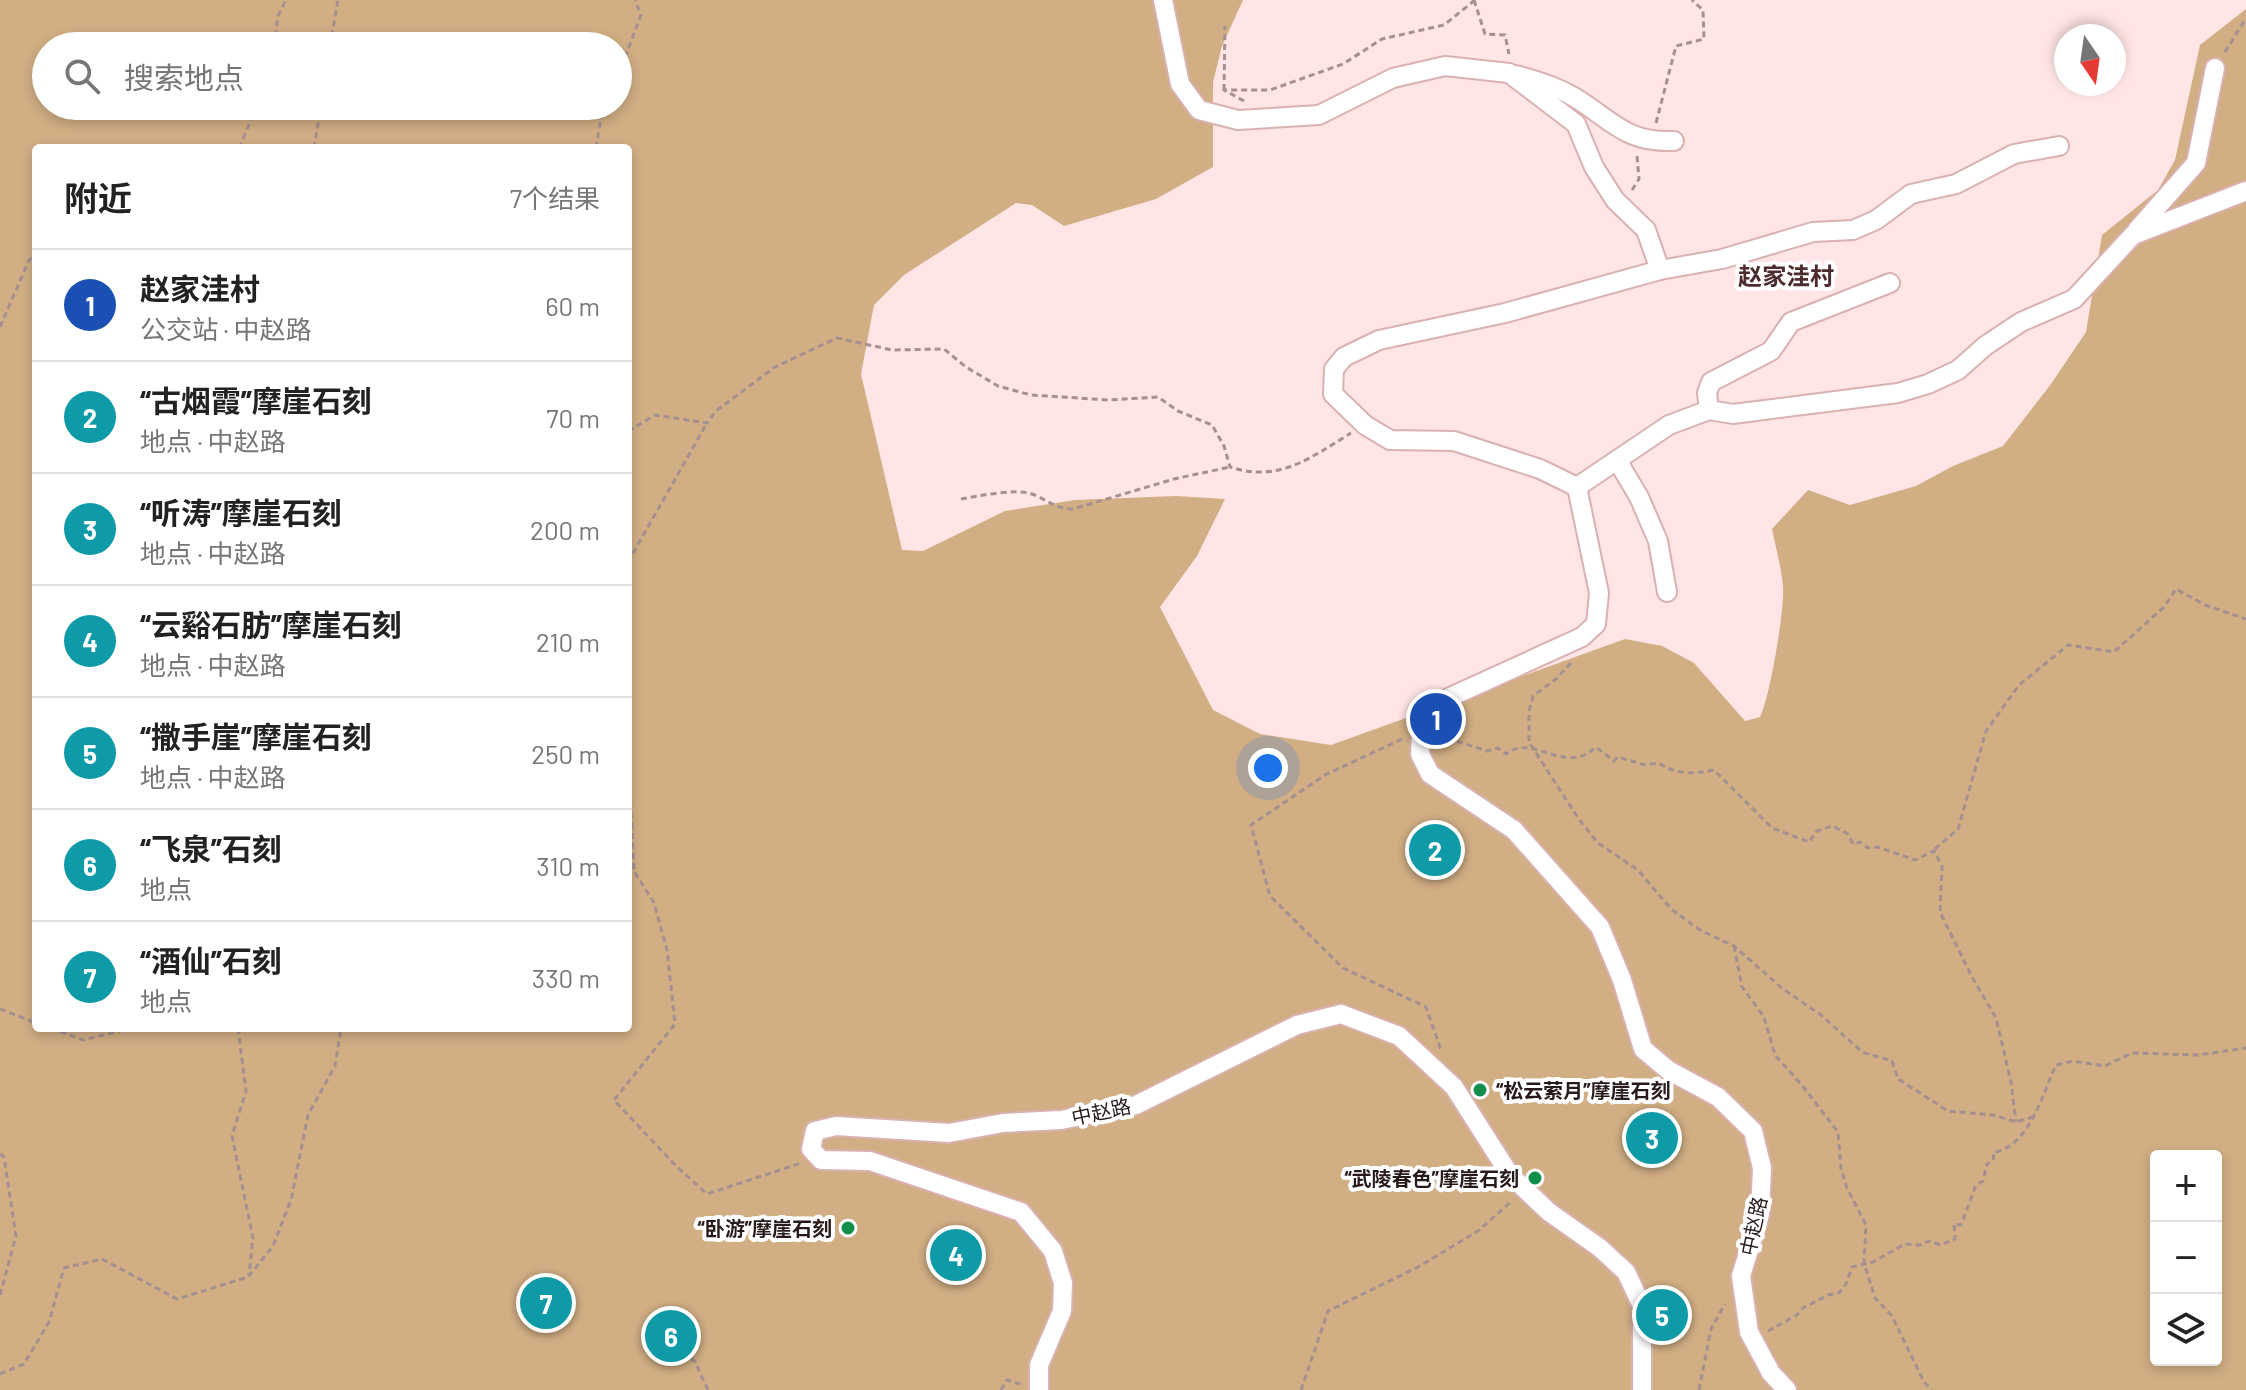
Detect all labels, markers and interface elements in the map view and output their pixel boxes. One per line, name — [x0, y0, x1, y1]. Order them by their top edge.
north arrow — [2054, 24, 2126, 96]
search box — [32, 32, 632, 120]
icon: search — [60, 54, 104, 98]
text: 搜索地点 — [124, 59, 244, 95]
text: 附近 — [64, 177, 132, 218]
text: 7个结果 — [510, 182, 600, 213]
district label: 赵家洼村 — [1738, 261, 1834, 290]
text: 赵家洼村 — [140, 270, 260, 306]
text: 1 — [85, 290, 95, 321]
text: 60 m — [545, 290, 600, 321]
text: 公交站 · 中赵路 — [140, 313, 312, 344]
text: “古烟霞”摩崖石刻 — [140, 382, 372, 418]
text: 2 — [83, 402, 97, 433]
text: 70 m — [546, 402, 600, 433]
text: 地点 · 中赵路 — [140, 425, 286, 456]
text: “听涛”摩崖石刻 — [140, 494, 342, 530]
text: 3 — [83, 514, 97, 545]
text: 200 m — [530, 514, 600, 545]
text: 地点 · 中赵路 — [140, 537, 286, 568]
text: “云谿石肪”摩崖石刻 — [140, 606, 402, 642]
text: 4 — [82, 626, 98, 657]
text: 210 m — [536, 626, 600, 657]
text: 地点 · 中赵路 — [140, 649, 286, 680]
pin: 1 — [1410, 689, 1462, 749]
text: “撒手崖”摩崖石刻 — [140, 718, 372, 754]
text: 5 — [83, 738, 97, 769]
text: 250 m — [531, 738, 600, 769]
your location — [1248, 748, 1288, 788]
text: 地点 · 中赵路 — [140, 761, 286, 792]
pin: 2 — [1409, 820, 1461, 880]
text: “飞泉”石刻 — [140, 830, 282, 866]
text: 6 — [83, 850, 97, 881]
text: 310 m — [536, 850, 600, 881]
text: 地点 — [140, 873, 192, 904]
text: “酒仙”石刻 — [140, 942, 282, 978]
text: 7 — [84, 962, 96, 993]
text: 330 m — [532, 962, 600, 993]
text: 地点 — [140, 985, 192, 1016]
place label: “松云萦月”摩崖石刻 — [1496, 1078, 1671, 1102]
marker: “松云萦月”摩崖石刻 — [1471, 1081, 1489, 1099]
street label: 中赵路 — [1069, 1093, 1133, 1129]
pin: 3 — [1626, 1108, 1678, 1168]
map controls — [2150, 1150, 2222, 1366]
button: + — [2150, 1150, 2222, 1222]
place label: “武陵春色”摩崖石刻 — [1344, 1166, 1519, 1190]
marker: “武陵春色”摩崖石刻 — [1526, 1169, 1544, 1187]
street label: 中赵路 — [1735, 1194, 1771, 1258]
place label: “卧游”摩崖石刻 — [697, 1216, 832, 1240]
marker: “卧游”摩崖石刻 — [839, 1219, 857, 1237]
button: − — [2150, 1222, 2222, 1294]
pin: 4 — [930, 1225, 982, 1285]
pin: 7 — [520, 1273, 572, 1333]
pin: 5 — [1636, 1285, 1688, 1345]
button: layers — [2150, 1294, 2222, 1366]
pin: 6 — [645, 1306, 697, 1366]

